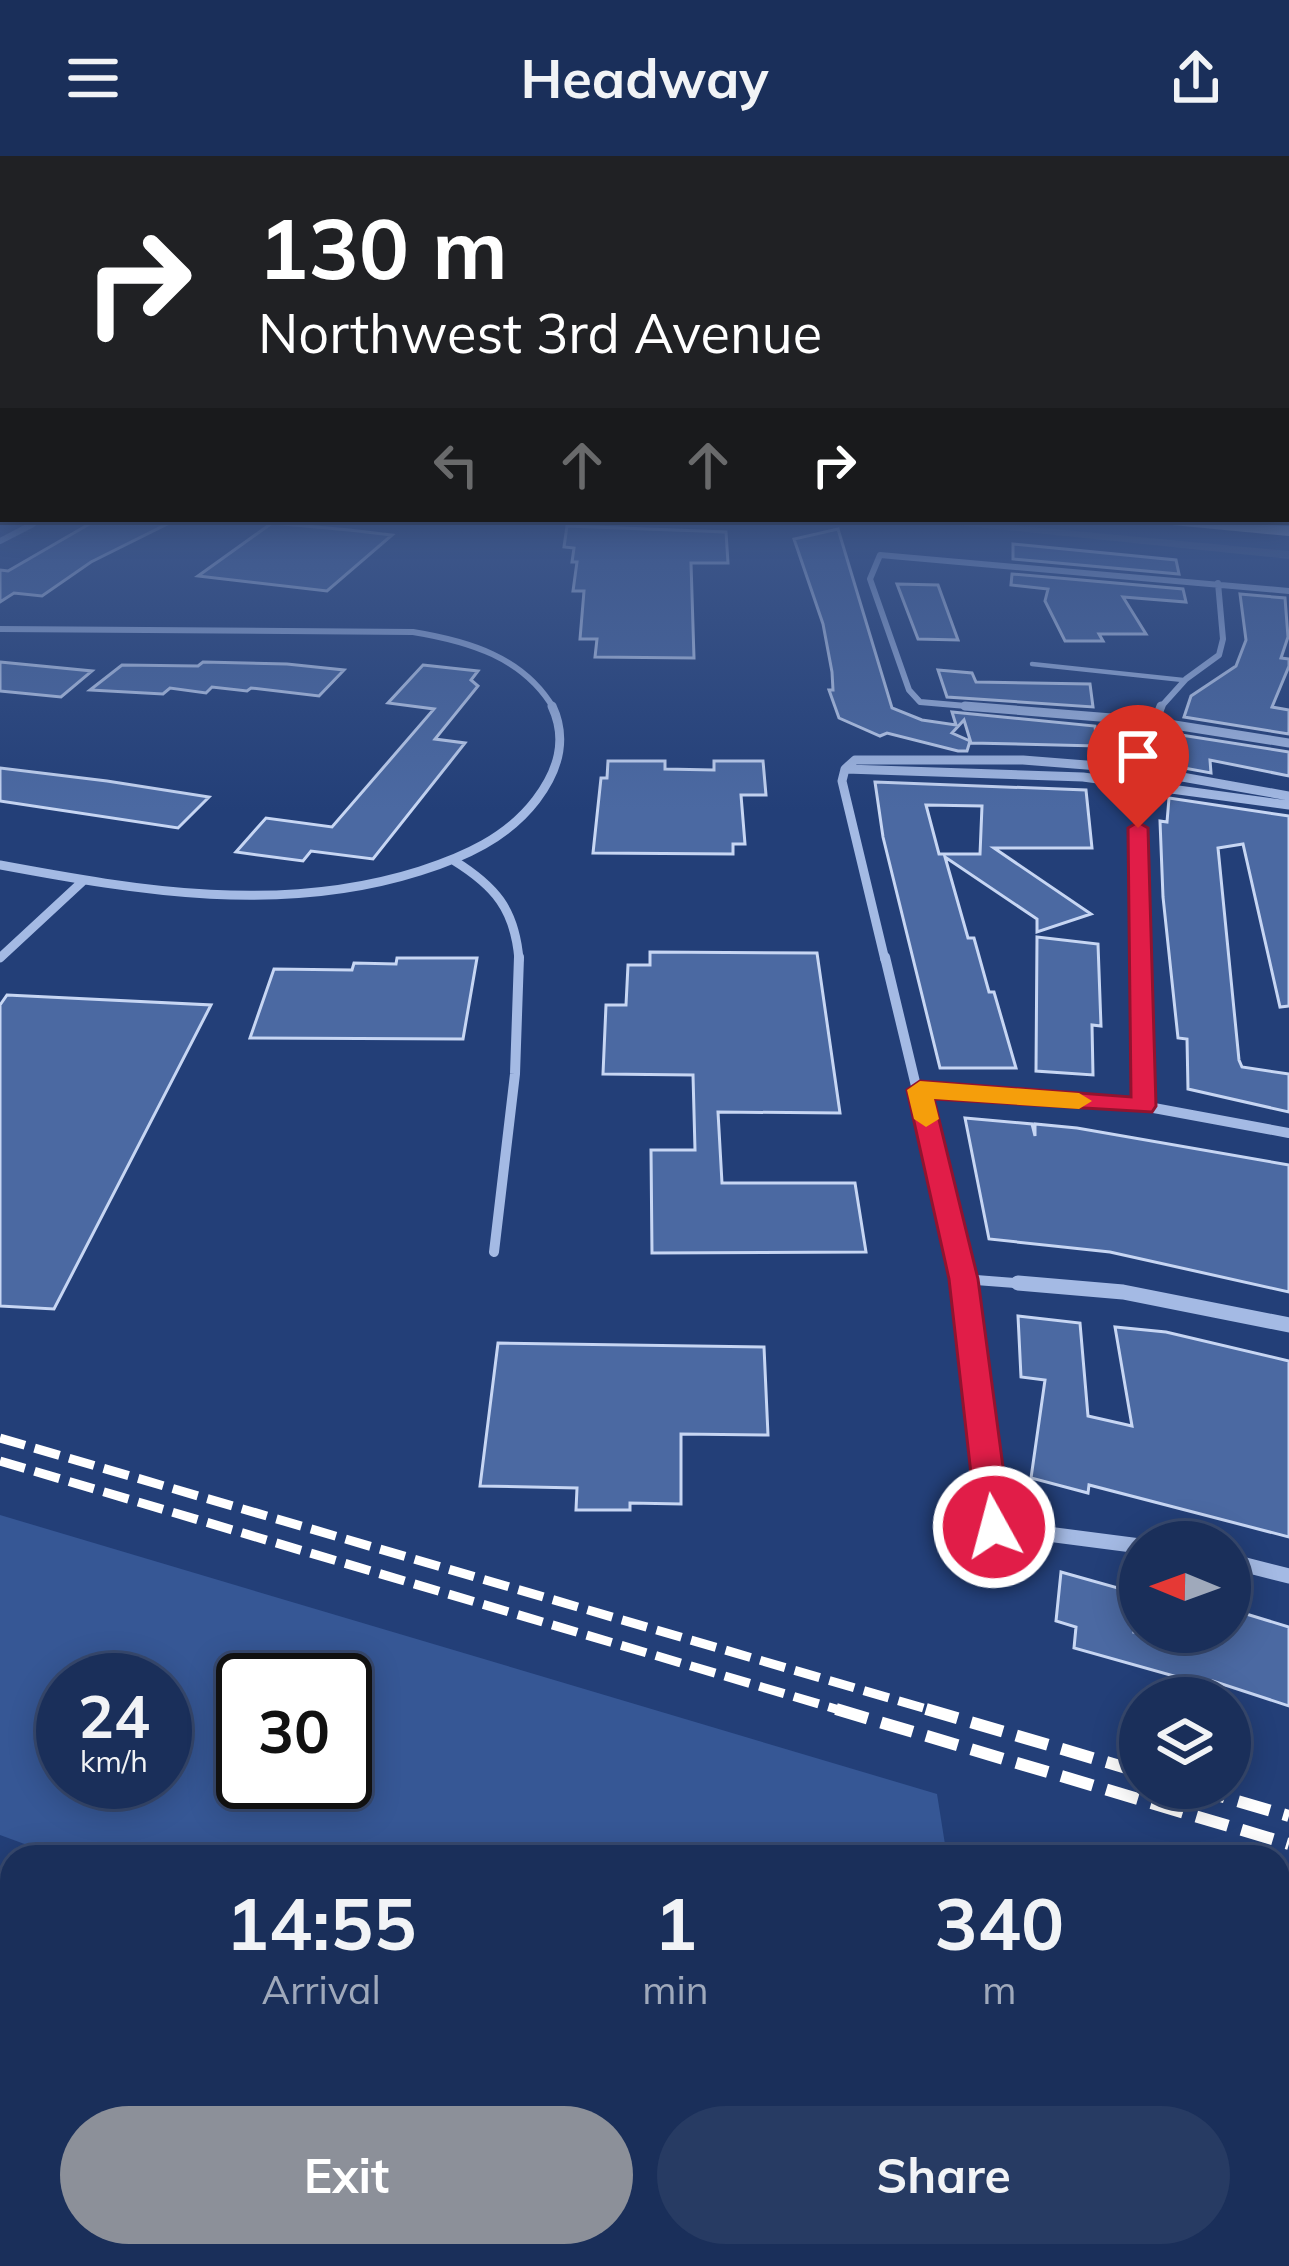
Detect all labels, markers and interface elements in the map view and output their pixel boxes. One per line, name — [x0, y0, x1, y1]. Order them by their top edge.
text: Headway — [520, 44, 769, 112]
icon: menu — [60, 45, 126, 111]
icon: share — [1163, 45, 1229, 111]
text: 130 m — [258, 195, 508, 300]
icon: right — [60, 204, 216, 360]
text: Northwest 3rd Avenue — [258, 299, 822, 367]
icon: left — [423, 432, 489, 498]
icon: ahead — [549, 432, 615, 498]
icon: ahead — [675, 432, 741, 498]
icon: right — [801, 432, 867, 498]
pin — [1087, 705, 1189, 828]
icon: arrive — [1105, 723, 1171, 789]
position arrow — [931, 1464, 1057, 1590]
north arrow — [1119, 1521, 1251, 1653]
map controls — [1119, 1521, 1251, 1809]
speed limit sign: 30 — [216, 1653, 372, 1809]
button: layers — [1119, 1677, 1251, 1809]
text: 24 — [78, 1678, 150, 1753]
text: km/h — [80, 1742, 148, 1780]
text: 14:55 — [226, 1878, 416, 1968]
text: 1 — [654, 1878, 697, 1968]
text: 340 — [935, 1878, 1064, 1968]
text: Arrival — [262, 1965, 381, 2014]
text: min — [642, 1965, 709, 2014]
text: m — [982, 1965, 1016, 2014]
button: Exit — [60, 2106, 633, 2244]
button: Share — [657, 2106, 1230, 2244]

